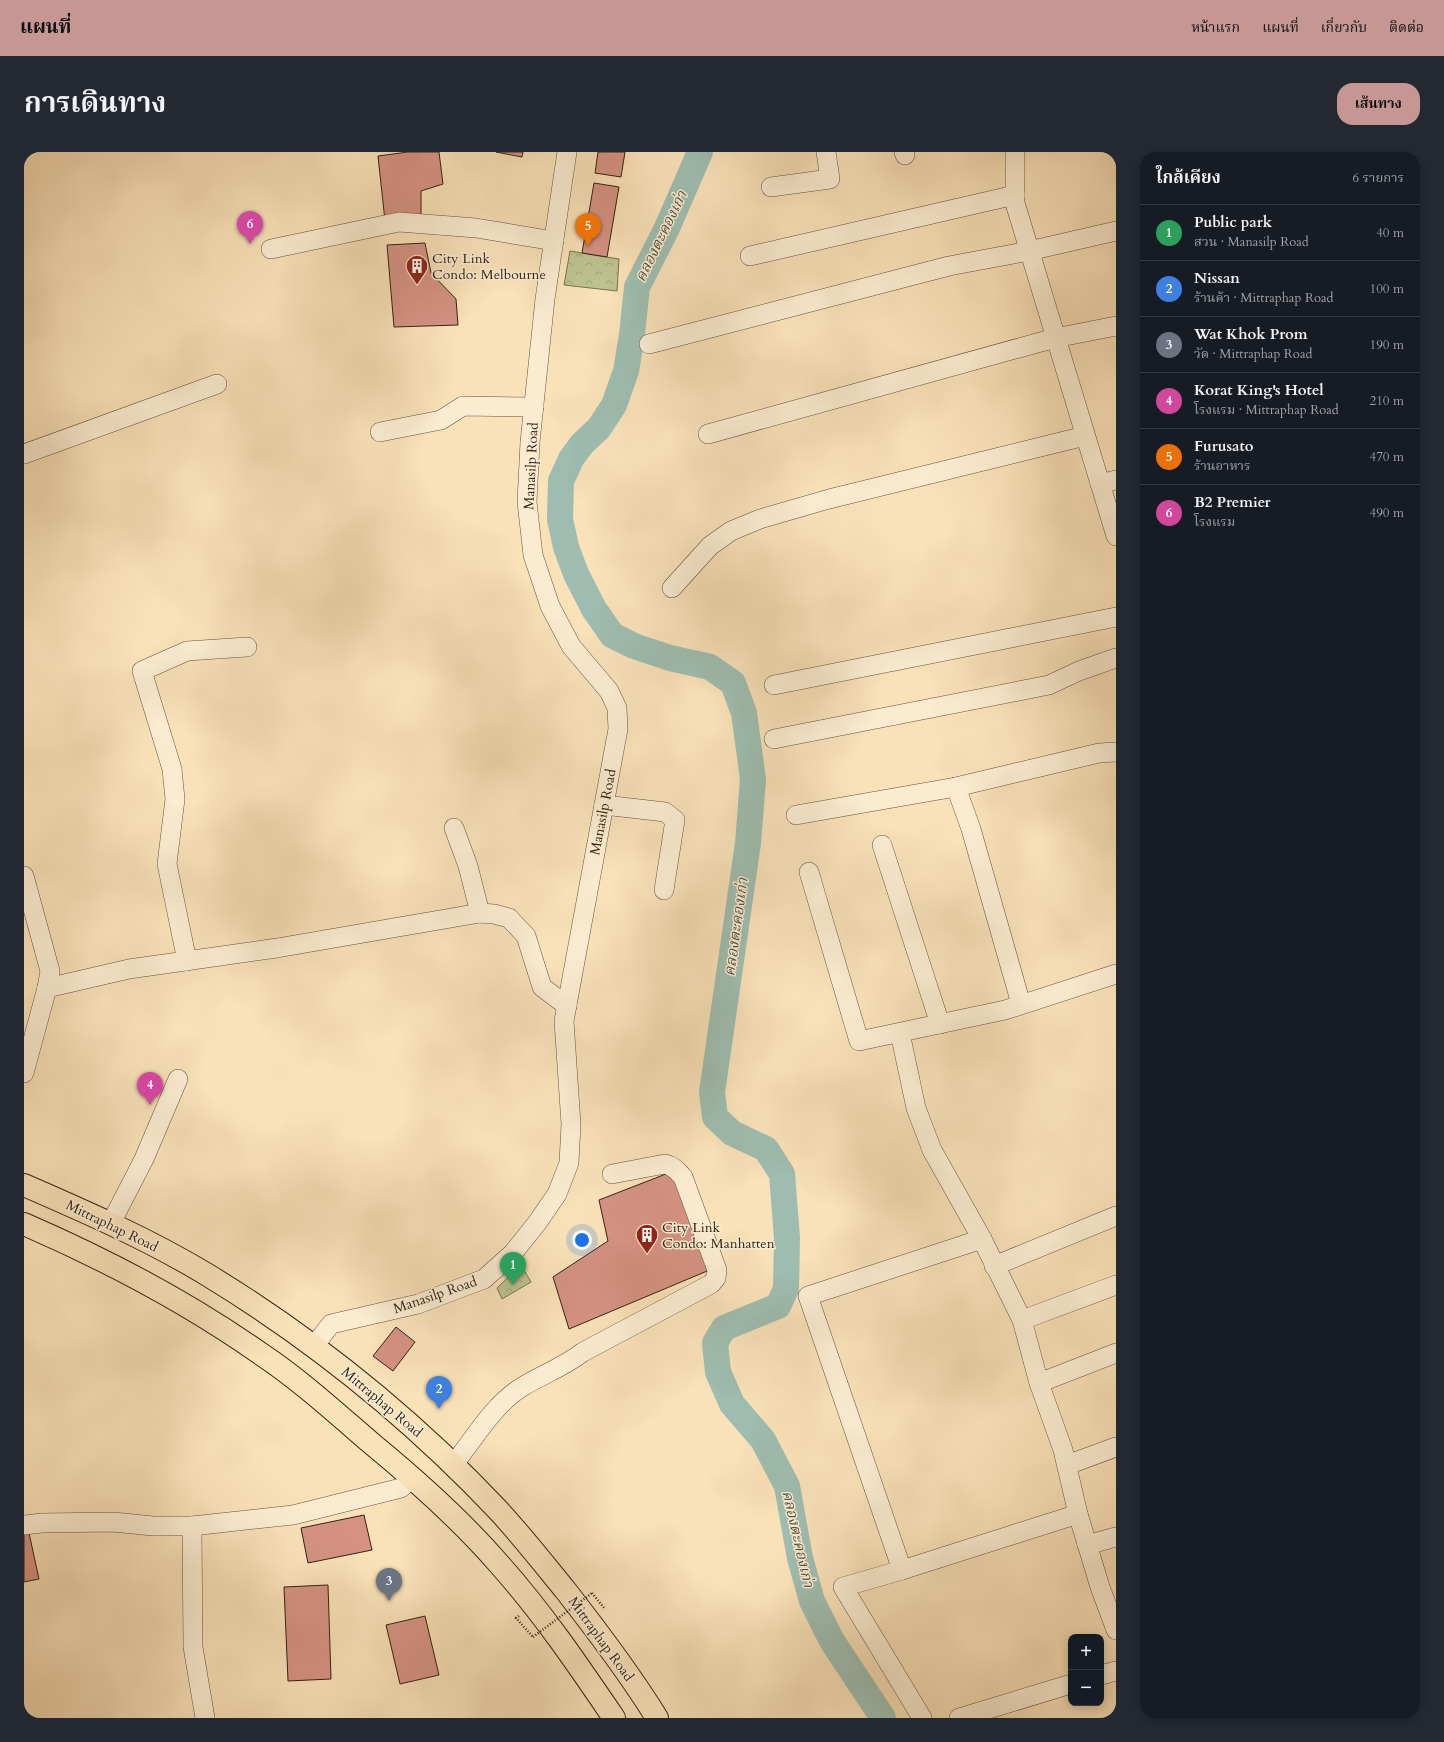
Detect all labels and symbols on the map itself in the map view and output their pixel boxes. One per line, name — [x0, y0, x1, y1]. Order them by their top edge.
water label: คลองตะคองเก่า — [630, 187, 692, 285]
pin: 6 — [237, 211, 263, 244]
pin: 5 — [575, 213, 601, 246]
place label: City Link Condo: Melbourne — [432, 249, 546, 284]
building icon: City Link Condo: Melbourne — [404, 253, 430, 286]
street label: Manasilp Road — [519, 421, 543, 510]
street label: Manasilp Road — [585, 767, 621, 857]
water label: คลองตะคองเก่า — [719, 876, 753, 977]
pin: 4 — [137, 1072, 163, 1105]
street label: Mittraphap Road — [63, 1195, 162, 1257]
place label: City Link Condo: Manhatten — [662, 1218, 775, 1253]
building icon: City Link Condo: Manhatten — [634, 1222, 660, 1255]
your location — [572, 1230, 592, 1250]
pin: 1 — [500, 1252, 526, 1285]
street label: Manasilp Road — [391, 1272, 480, 1318]
street label: Mittraphap Road — [337, 1362, 427, 1442]
pin: 2 — [426, 1376, 452, 1409]
water label: คลองตะคองเก่า — [777, 1489, 819, 1590]
pin: 3 — [376, 1568, 402, 1601]
street label: Mittraphap Road — [564, 1593, 638, 1686]

